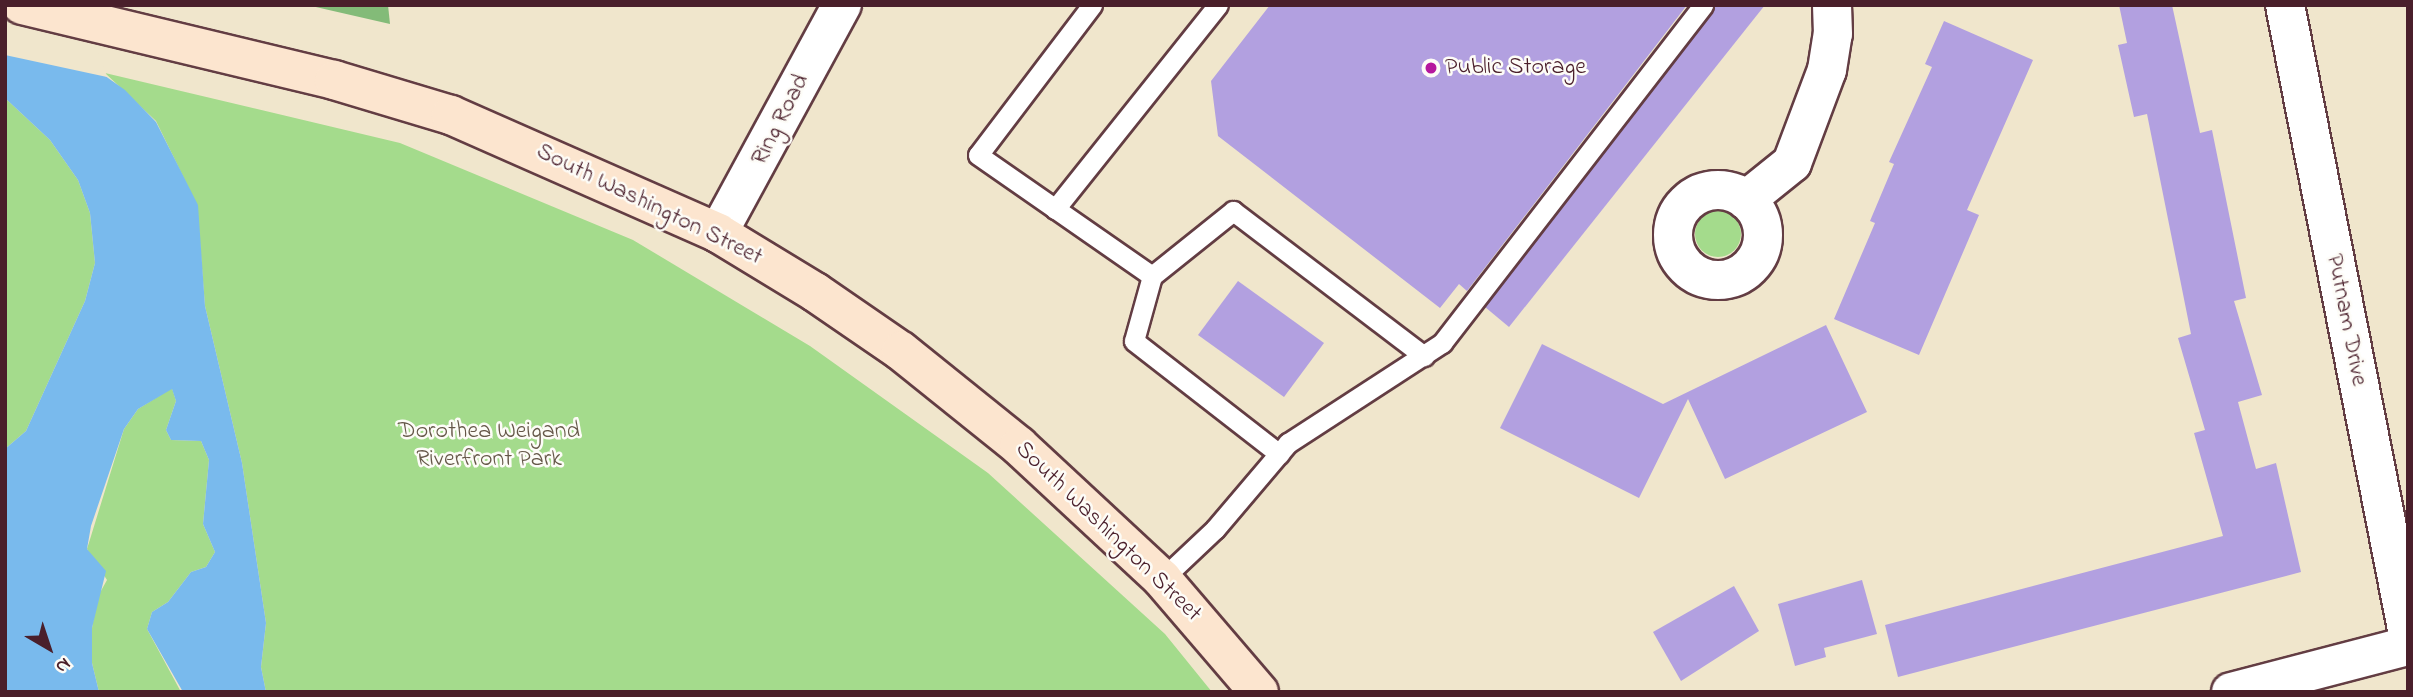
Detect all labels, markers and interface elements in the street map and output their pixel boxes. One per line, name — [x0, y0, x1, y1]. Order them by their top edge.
place label: Public Storage — [1445, 54, 1586, 82]
marker: Public Storage — [1423, 60, 1439, 76]
street label: Ring Road — [746, 70, 816, 170]
street label: South Washington Street — [531, 138, 767, 272]
street label: Putnam Drive — [2319, 252, 2373, 388]
park label: Dorothea Weigand Riverfront Park — [398, 418, 580, 474]
street label: South Washington Street — [1009, 436, 1207, 628]
north arrow — [14, 613, 84, 683]
text: N — [49, 650, 76, 679]

